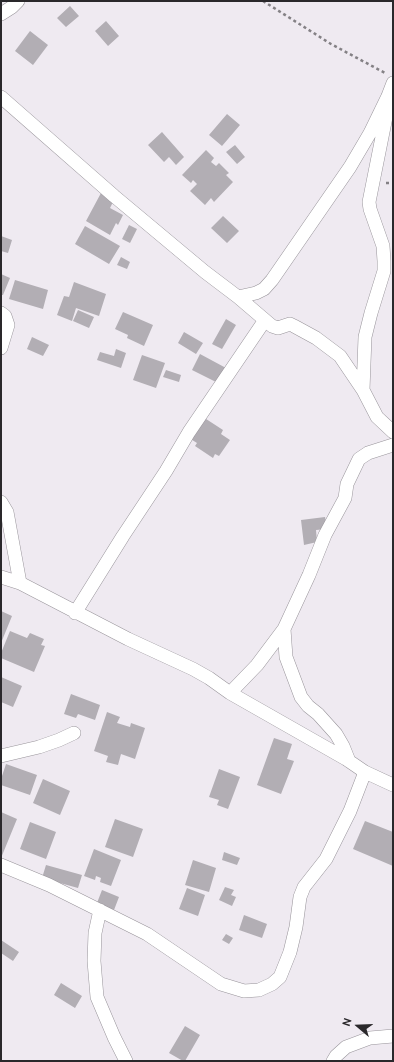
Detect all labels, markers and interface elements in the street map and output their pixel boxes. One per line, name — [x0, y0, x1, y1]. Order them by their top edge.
north arrow — [338, 1006, 378, 1046]
text: N — [339, 1016, 355, 1028]

